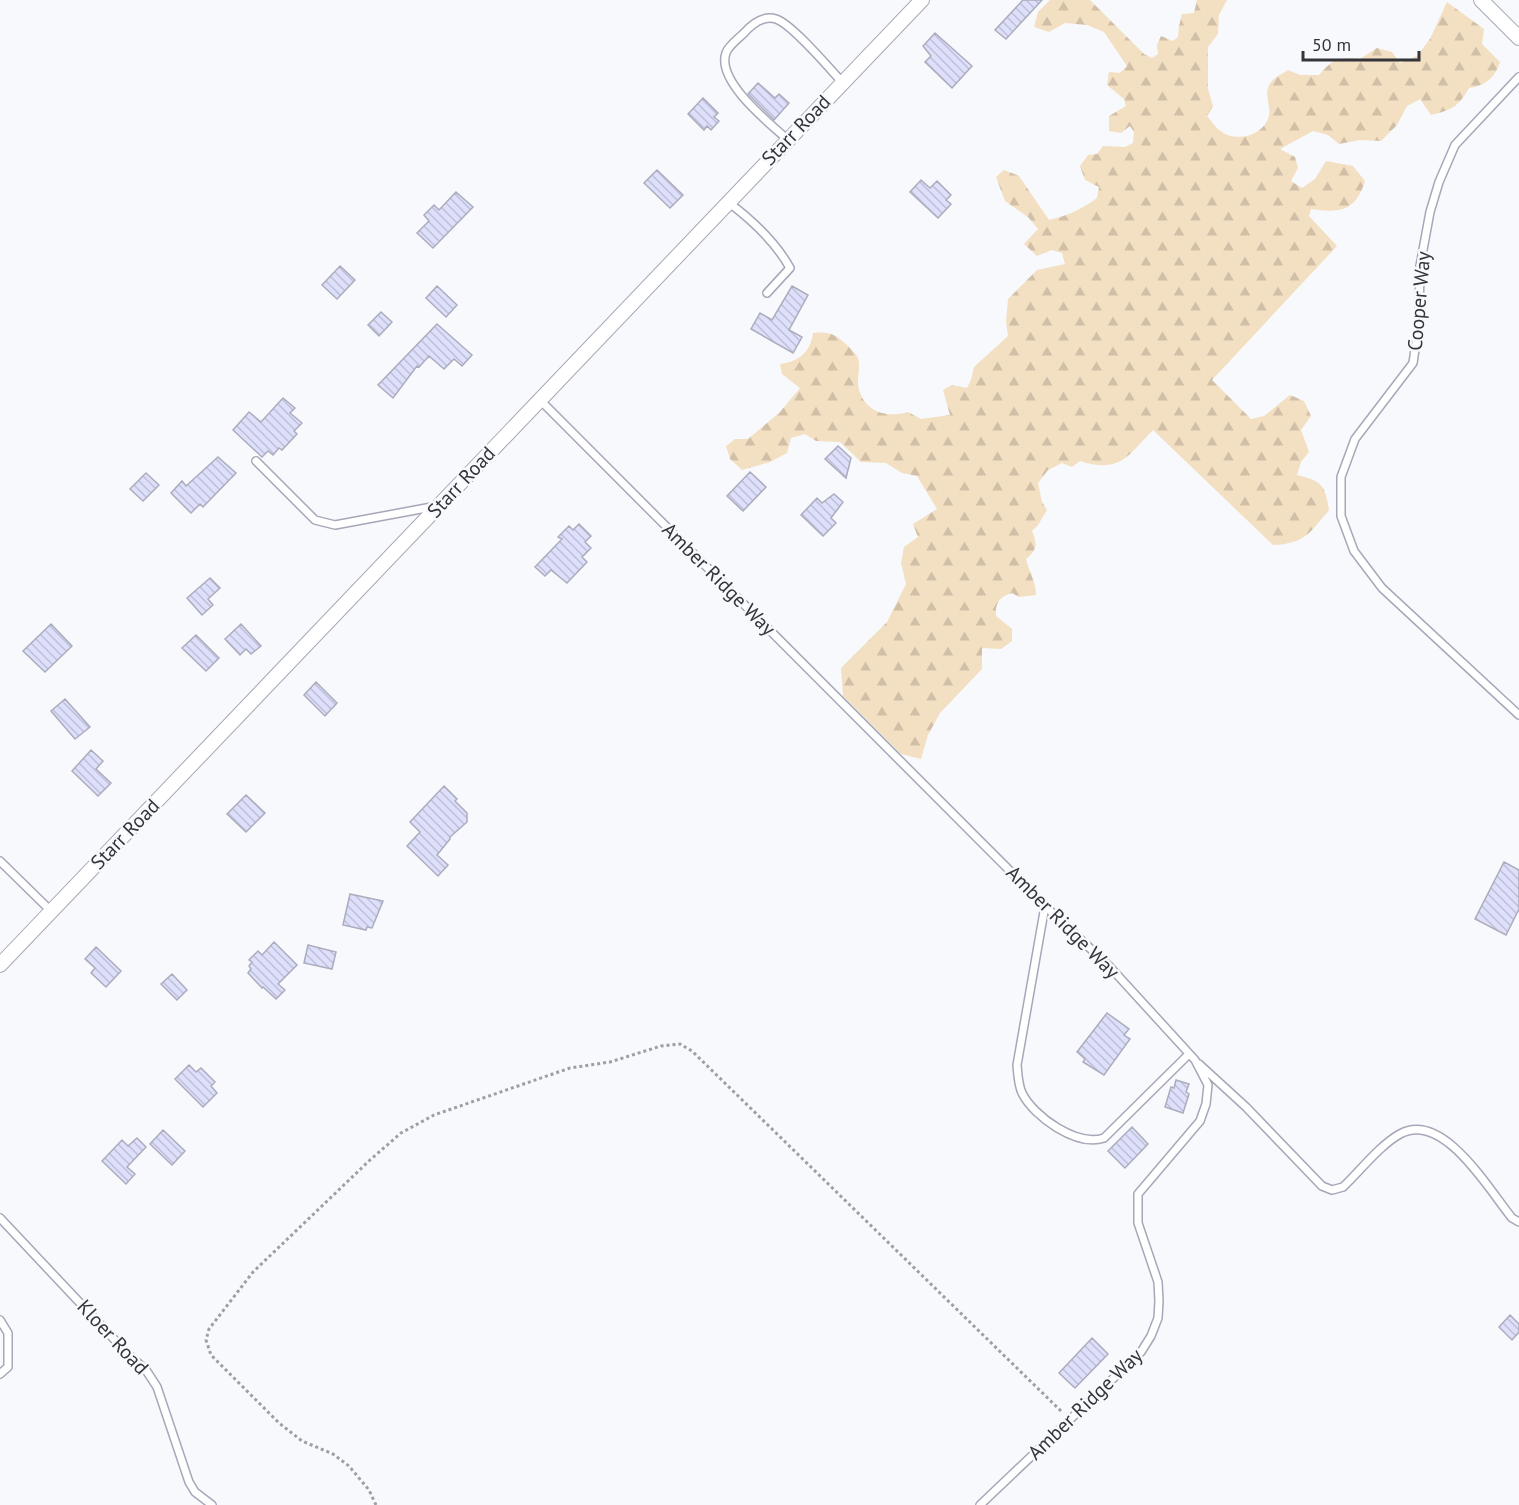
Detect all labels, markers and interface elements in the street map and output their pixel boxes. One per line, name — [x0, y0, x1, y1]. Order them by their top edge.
scale bar — [1303, 24, 1418, 62]
text: 50 m — [1312, 33, 1351, 56]
street label: Starr Road — [756, 89, 836, 171]
street label: Cooper Way — [1402, 249, 1436, 352]
street label: Starr Road — [421, 441, 501, 523]
street label: Amber Ridge Way — [657, 517, 782, 642]
street label: Starr Road — [85, 793, 165, 875]
street label: Amber Ridge Way — [1001, 860, 1126, 985]
street label: Kloer Road — [72, 1294, 154, 1380]
street label: Amber Ridge Way — [1022, 1342, 1148, 1465]

